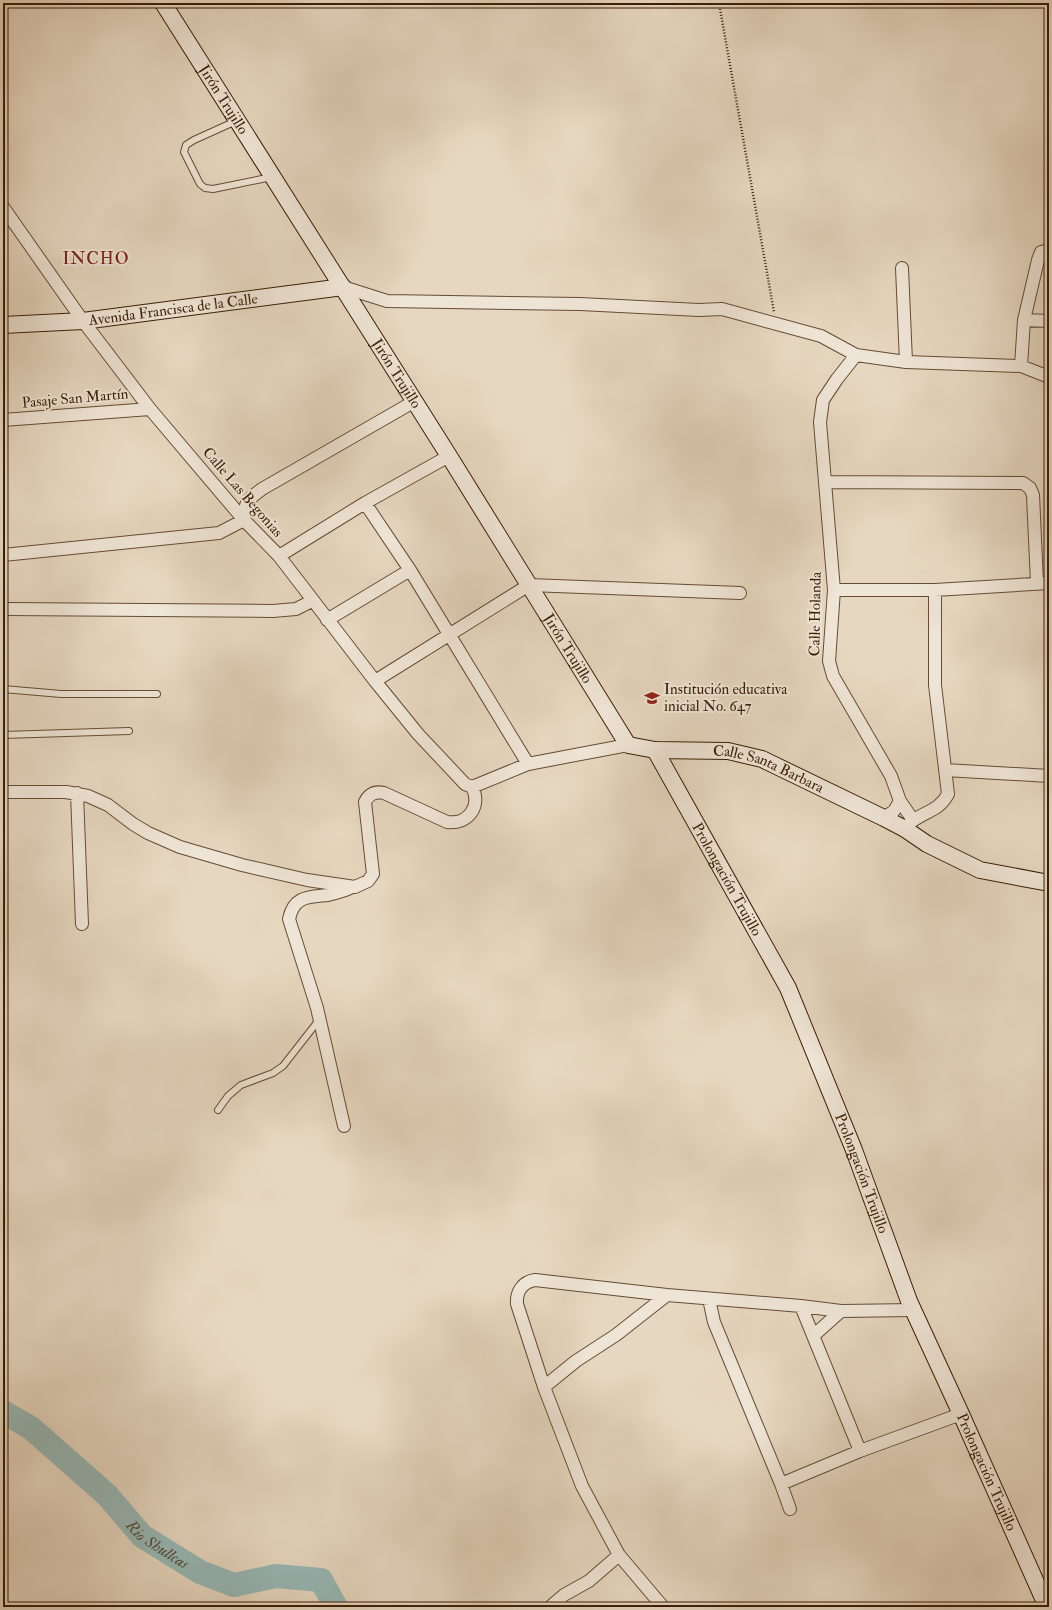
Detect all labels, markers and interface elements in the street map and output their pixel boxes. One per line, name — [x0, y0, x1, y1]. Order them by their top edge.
street label: Jirón Trujillo — [193, 60, 253, 138]
district label: INCHO — [63, 248, 129, 269]
street label: Avenida Francisca de la Calle — [86, 289, 259, 330]
street label: Jirón Trujillo — [366, 334, 425, 412]
street label: Pasaje San Martín — [21, 384, 129, 413]
street label: Calle Las Begonias — [198, 443, 287, 541]
street label: Calle Holanda — [805, 571, 826, 656]
street label: Jirón Trujillo — [537, 609, 597, 687]
place label: Institución educativa inicial No. 647 — [664, 680, 788, 716]
school or university icon: Institución educativa inicial No. 647 — [643, 689, 661, 707]
street label: Calle Santa Barbara — [713, 742, 828, 798]
street label: Prolongación Trujillo — [687, 819, 766, 939]
street label: Prolongación Trujillo — [830, 1110, 893, 1236]
street label: Prolongación Trujillo — [952, 1410, 1021, 1534]
water label: Rio Shullcas — [121, 1515, 193, 1574]

